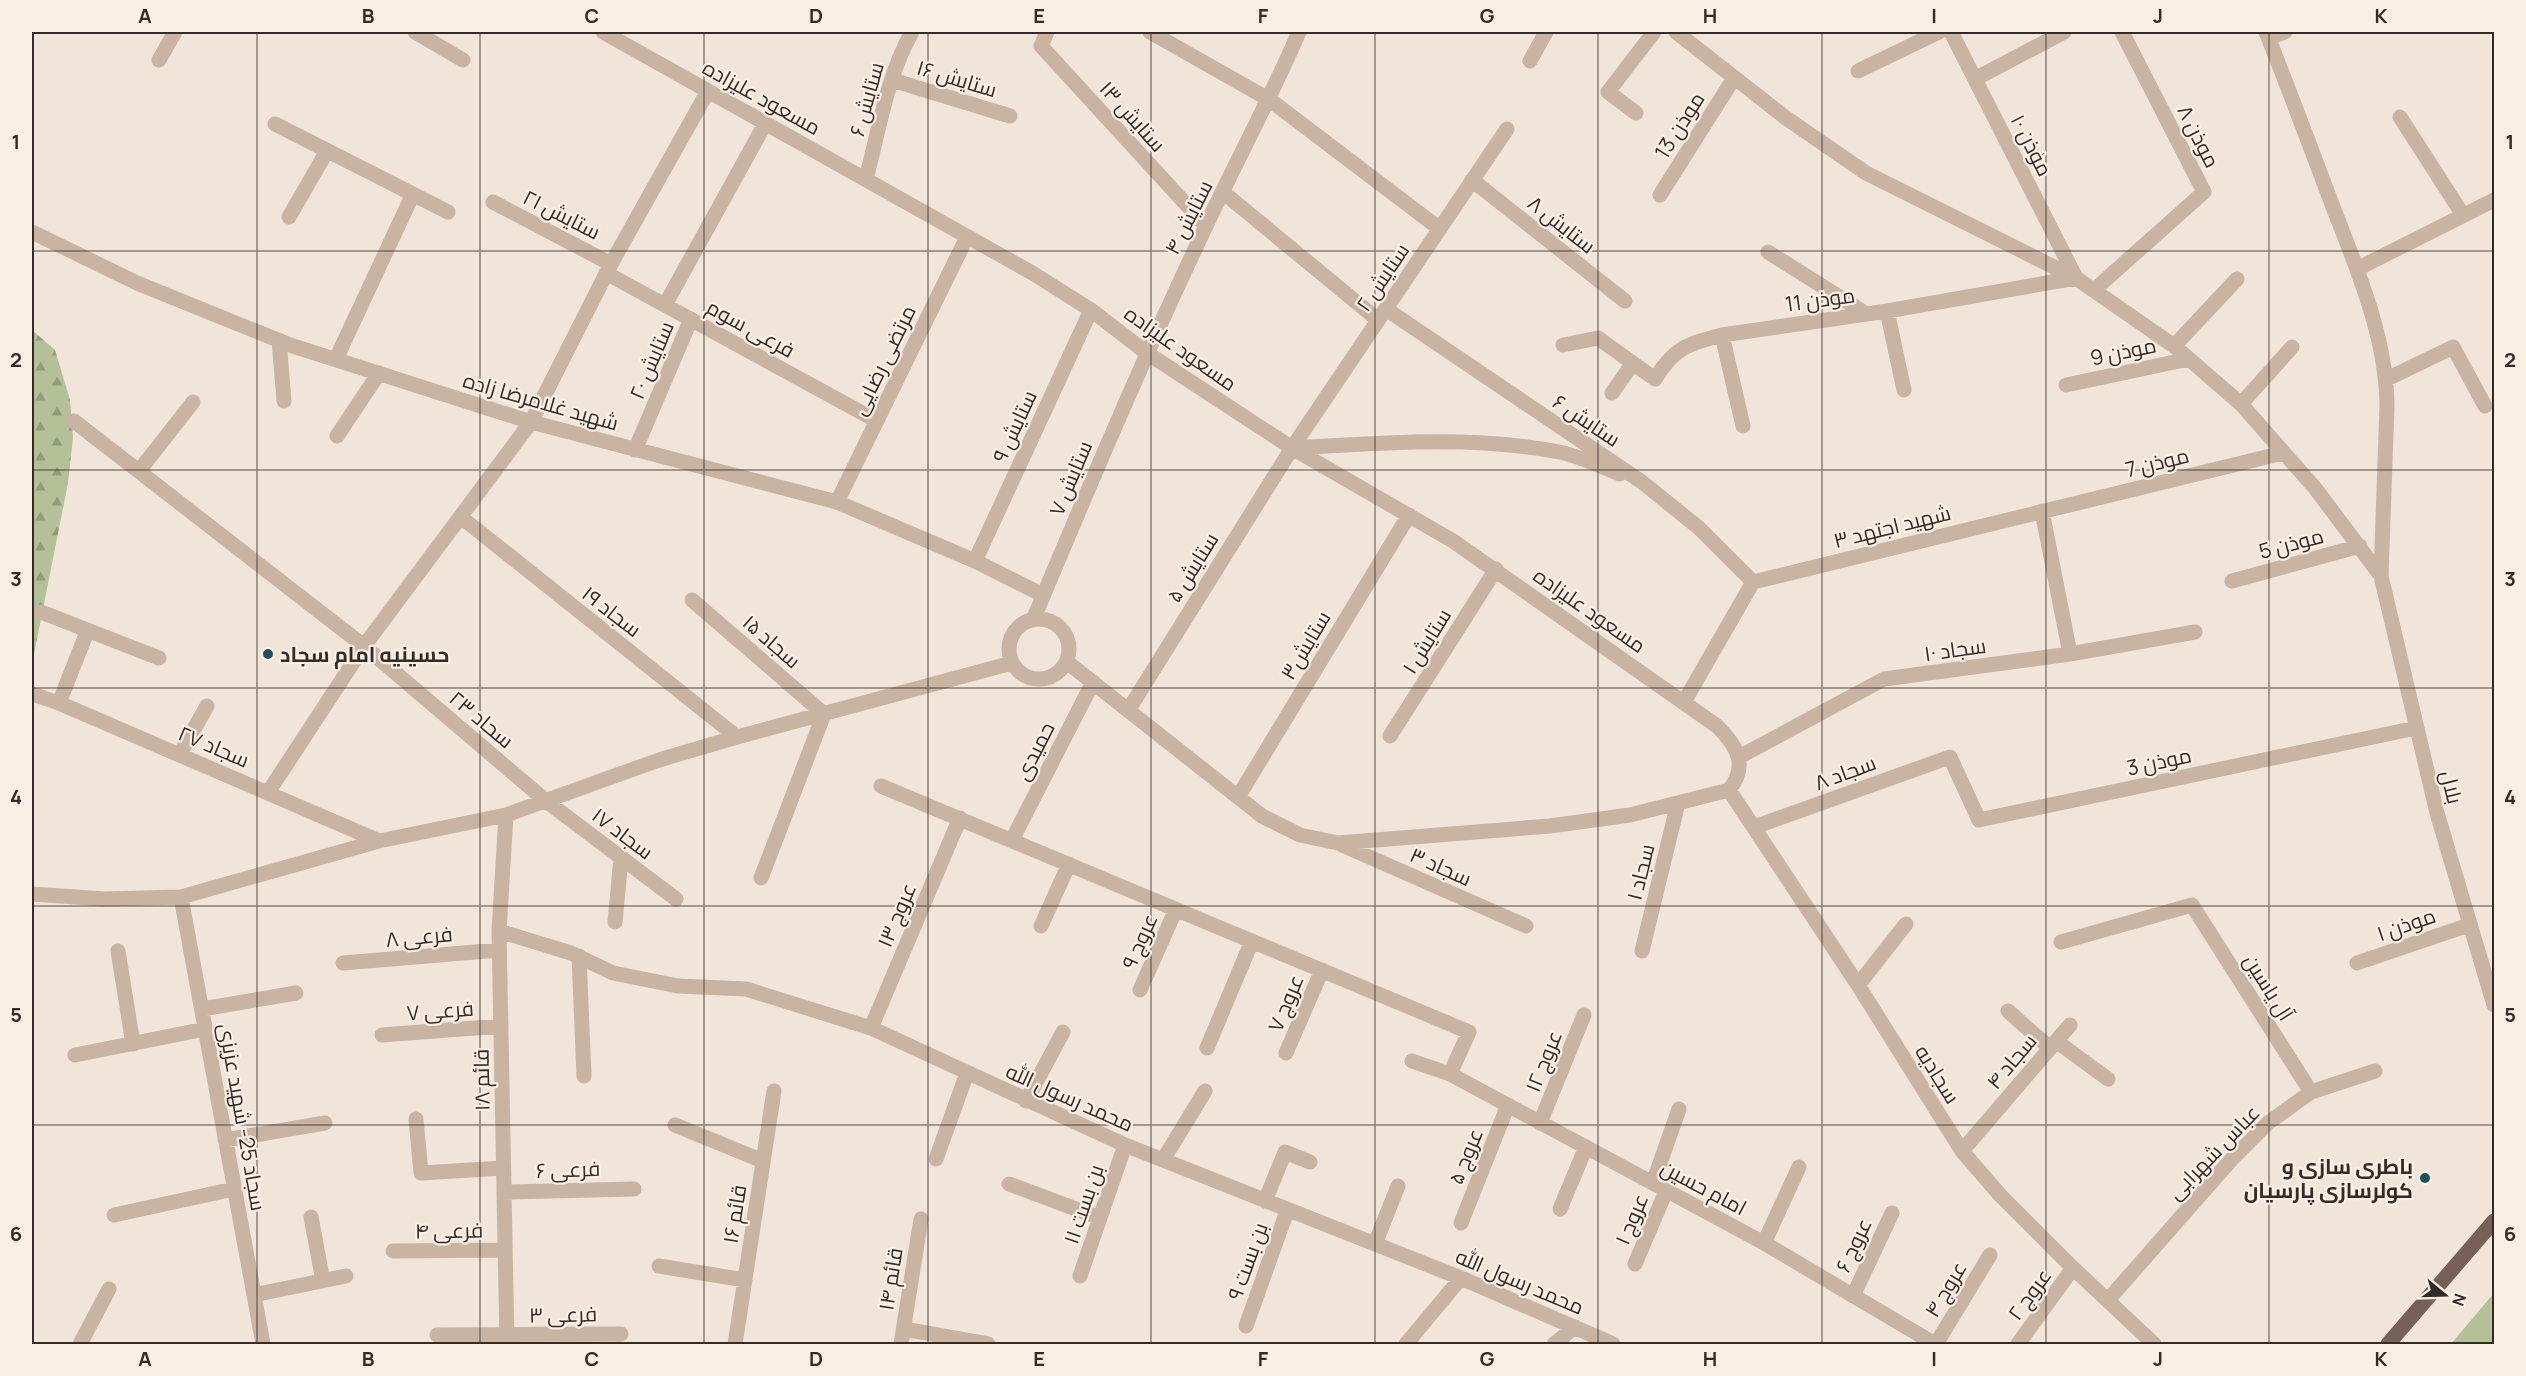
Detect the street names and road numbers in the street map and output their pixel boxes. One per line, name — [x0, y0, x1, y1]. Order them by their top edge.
street label: مسعود علیزاده — [698, 53, 826, 141]
street label: ستایش ۱۶ — [914, 53, 1000, 103]
street label: ستایش ۶ — [842, 59, 890, 139]
street label: ستایش ۱۳ — [1094, 75, 1172, 157]
street label: موذن 13 — [1648, 86, 1710, 164]
street label: موذن ۸ — [2171, 100, 2227, 172]
street label: موٰذن ۱۰ — [2005, 109, 2059, 181]
street label: ستایش ۴ — [1157, 175, 1219, 259]
street label: ستایش ۲۱ — [519, 183, 605, 245]
street label: ستایش ۸ — [1522, 189, 1602, 259]
street label: ستایش ۲ — [1349, 237, 1415, 317]
street label: موذن 11 — [1783, 280, 1857, 318]
street label: فرعی سوم — [701, 292, 800, 365]
street label: مسعود علیزاده — [1119, 299, 1243, 397]
street label: مرتضی رضایی — [844, 300, 922, 420]
street label: ستایش ۲۰ — [622, 317, 680, 403]
street label: موذن 9 — [2087, 330, 2159, 372]
street label: شهید غلامرضا زاده — [460, 365, 622, 437]
street label: ستایش ۹ — [985, 385, 1043, 467]
street label: ستایش ۶ — [1548, 387, 1626, 453]
street label: ستایش ۷ — [1042, 436, 1098, 520]
street label: موذن 7 — [2122, 441, 2192, 483]
street label: شهید اجتهد ۳ — [1830, 498, 1954, 554]
street label: موذن 5 — [2255, 521, 2327, 565]
street label: ستایش ۵ — [1160, 527, 1224, 607]
street label: مسعود علیزاده — [1528, 561, 1652, 659]
street label: سجاد ۱۹ — [577, 579, 647, 643]
street label: ستایش ۱ — [1395, 603, 1457, 679]
street label: ستایش۳ — [1273, 605, 1337, 685]
street label: سجاد ۱۵ — [737, 608, 807, 674]
street label: سجاد ۱۰ — [1922, 631, 1988, 667]
street label: سحاد ۲۳ — [444, 684, 520, 754]
street label: حمیدی — [1007, 717, 1061, 785]
street label: سجاد ۲۷ — [174, 719, 254, 773]
street label: موذن 3 — [2124, 740, 2194, 782]
street label: سجاد ۸ — [1810, 748, 1880, 796]
street label: بلال — [2434, 767, 2470, 807]
street label: سجاد ۱۷ — [587, 801, 659, 865]
street label: سجاد ۳ — [1406, 840, 1476, 892]
street label: سجاد ۱ — [1620, 841, 1660, 903]
street label: عروج ۱۳ — [870, 879, 923, 952]
street label: موذن ۱ — [2373, 901, 2439, 947]
street label: عروج ۹ — [1115, 909, 1164, 973]
street label: فرعی ۸ — [384, 919, 454, 953]
street label: آل یاسین — [2238, 948, 2301, 1026]
street label: عروج ۷ — [1260, 970, 1310, 1036]
street label: فرعی ۷ — [405, 994, 475, 1026]
street label: سجاد 25- شهید عزیزی — [213, 1021, 273, 1213]
street label: عروج ۱۲ — [1518, 1026, 1569, 1096]
street label: سجاد ۴ — [1980, 1027, 2042, 1095]
street label: سجادیه — [1909, 1039, 1967, 1109]
street label: قائم ۱۸ — [466, 1049, 497, 1111]
street label: محمد رسول الله — [1002, 1056, 1138, 1138]
street label: عباس شهرابی — [2161, 1098, 2265, 1206]
street label: عروج ۵ — [1441, 1124, 1490, 1189]
street label: امام حسین — [1656, 1153, 1752, 1222]
street label: فرعی ۶ — [535, 1154, 601, 1184]
street label: بن بست ۱۱ — [1056, 1160, 1110, 1248]
street label: قائم ۱۶ — [716, 1183, 753, 1246]
street label: عروج ۱ — [1608, 1189, 1655, 1249]
street label: عروج ۶ — [1828, 1213, 1879, 1277]
street label: فرعی ۴ — [415, 1215, 483, 1245]
street label: بن بست ۹ — [1220, 1218, 1274, 1304]
street label: محمد رسول الله — [1452, 1241, 1588, 1321]
street label: قائم ۱۴ — [871, 1246, 910, 1312]
street label: عروج ۴ — [1917, 1256, 1973, 1323]
street label: عروج ۲ — [2001, 1262, 2058, 1326]
street label: فرعی ۳ — [529, 1299, 597, 1329]

